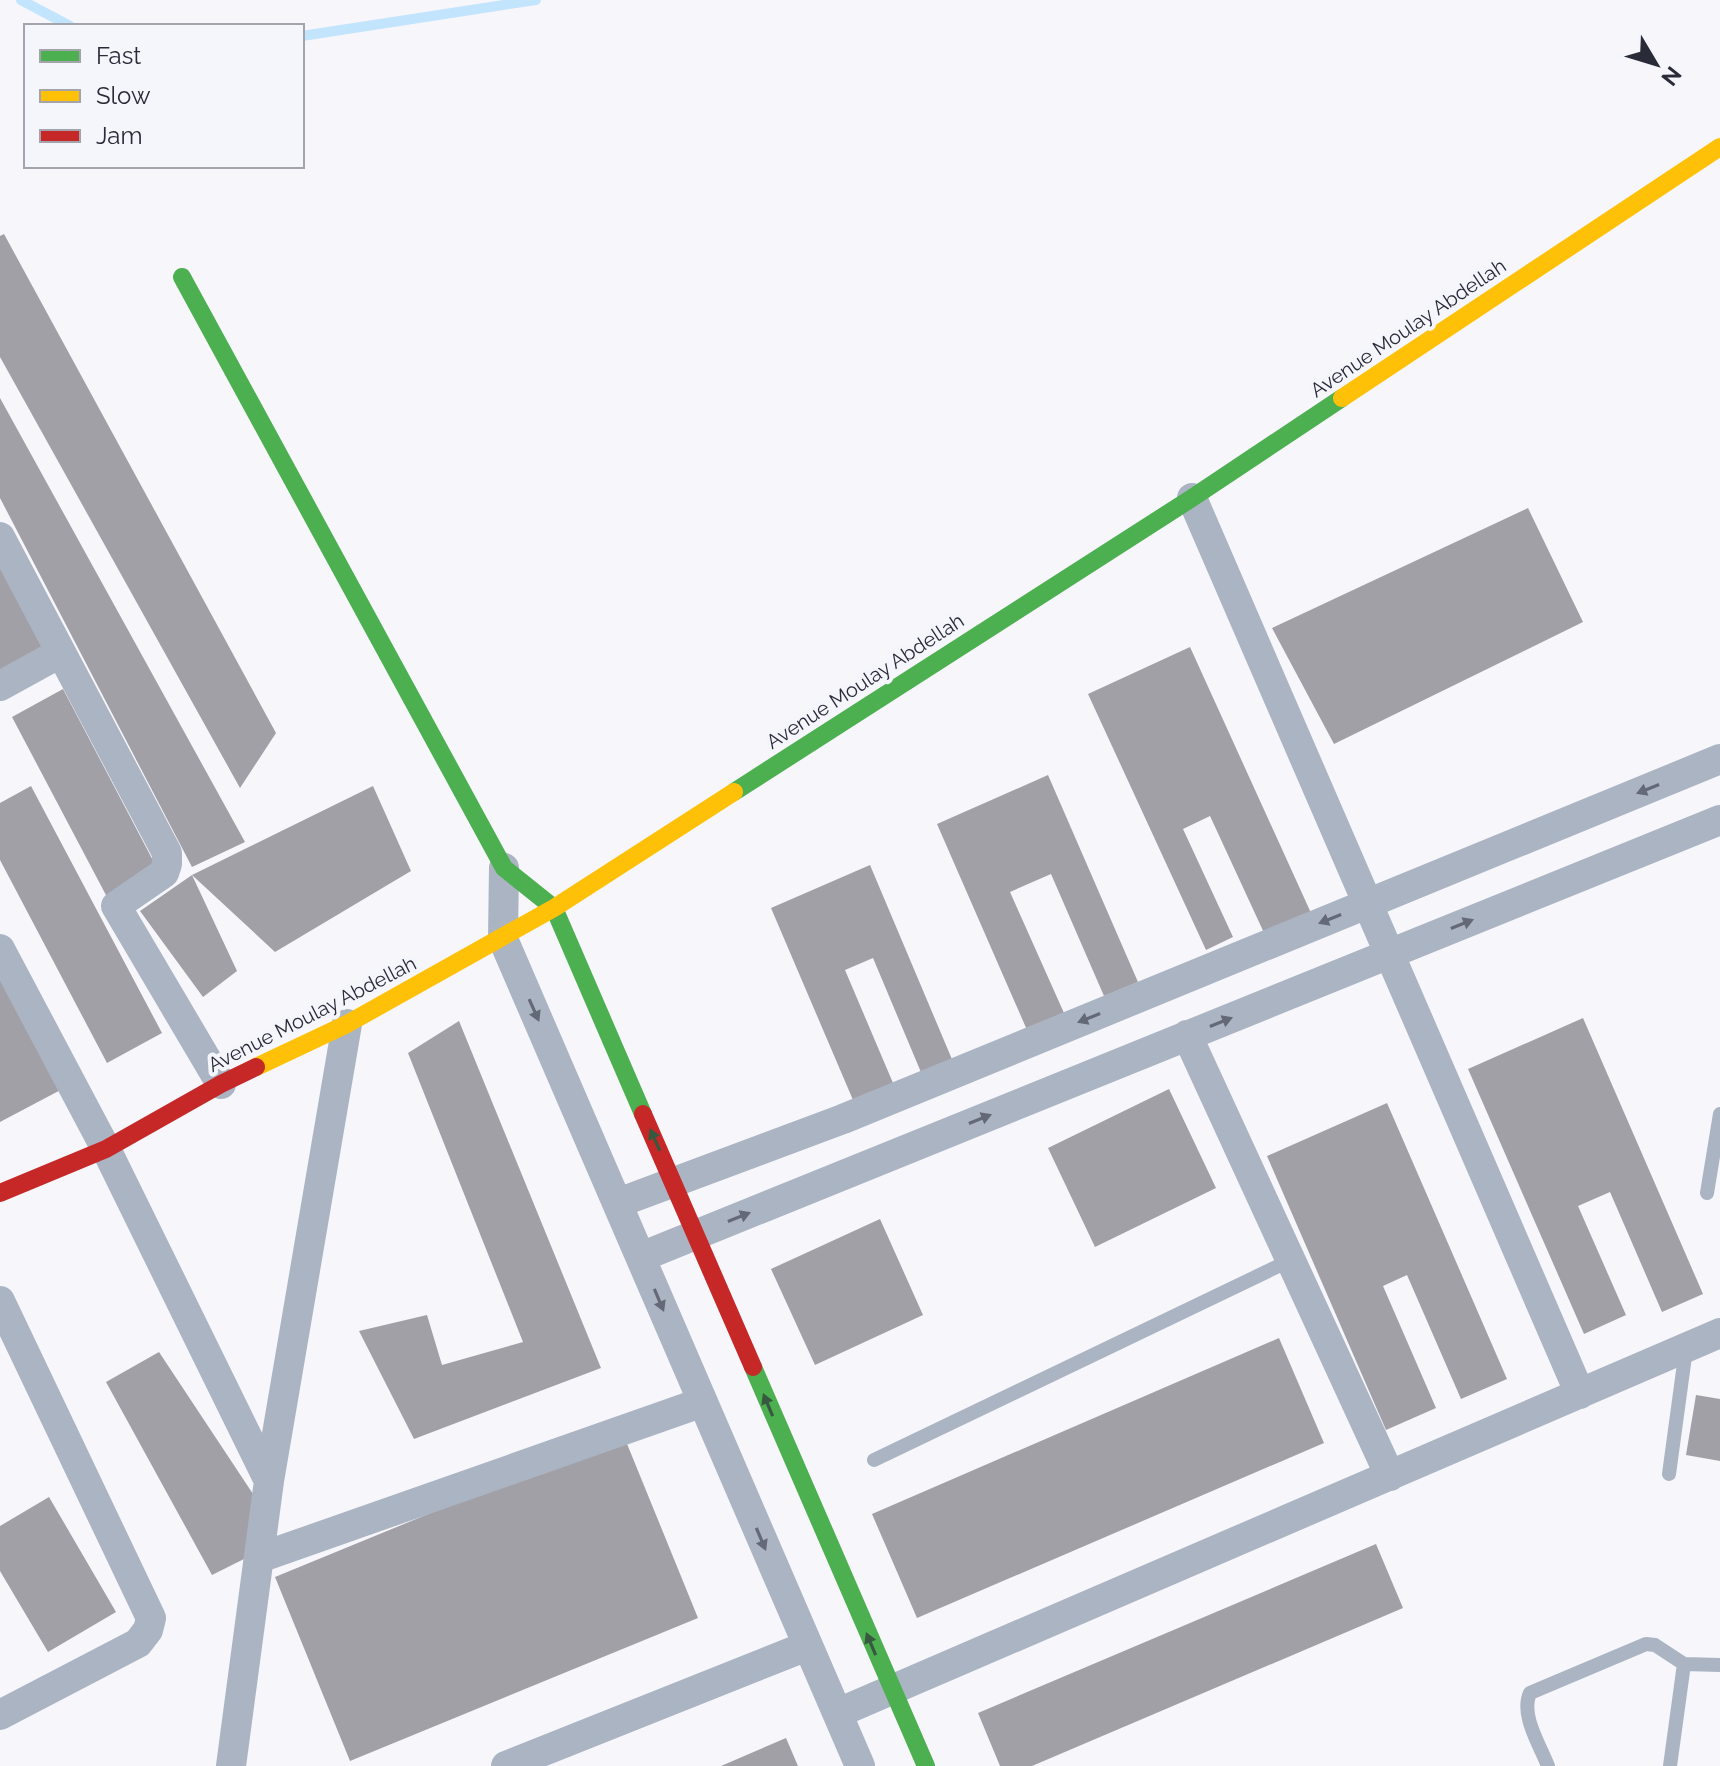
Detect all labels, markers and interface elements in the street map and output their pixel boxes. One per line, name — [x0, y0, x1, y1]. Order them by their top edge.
legend — [24, 24, 304, 168]
north arrow — [1616, 24, 1696, 104]
text: Fast — [96, 41, 141, 70]
text: N — [1656, 62, 1687, 91]
text: Slow — [96, 81, 151, 110]
text: Jam — [96, 121, 142, 150]
street label: Avenue Moulay Abdellah — [1306, 254, 1510, 402]
street label: Avenue Moulay Abdellah — [762, 608, 968, 754]
one-way arrow — [1636, 782, 1660, 795]
one-way arrow — [1318, 913, 1342, 926]
one-way arrow — [1450, 917, 1474, 930]
street label: Avenue Moulay Abdellah — [204, 951, 420, 1077]
one-way arrow — [527, 999, 540, 1022]
one-way arrow — [1077, 1012, 1101, 1025]
one-way arrow — [1209, 1015, 1233, 1028]
one-way arrow — [968, 1113, 992, 1126]
one-way arrow — [649, 1128, 662, 1152]
one-way arrow — [727, 1210, 751, 1223]
one-way arrow — [653, 1288, 666, 1312]
one-way arrow — [762, 1393, 775, 1417]
one-way arrow — [755, 1528, 768, 1551]
one-way arrow — [864, 1632, 877, 1656]

